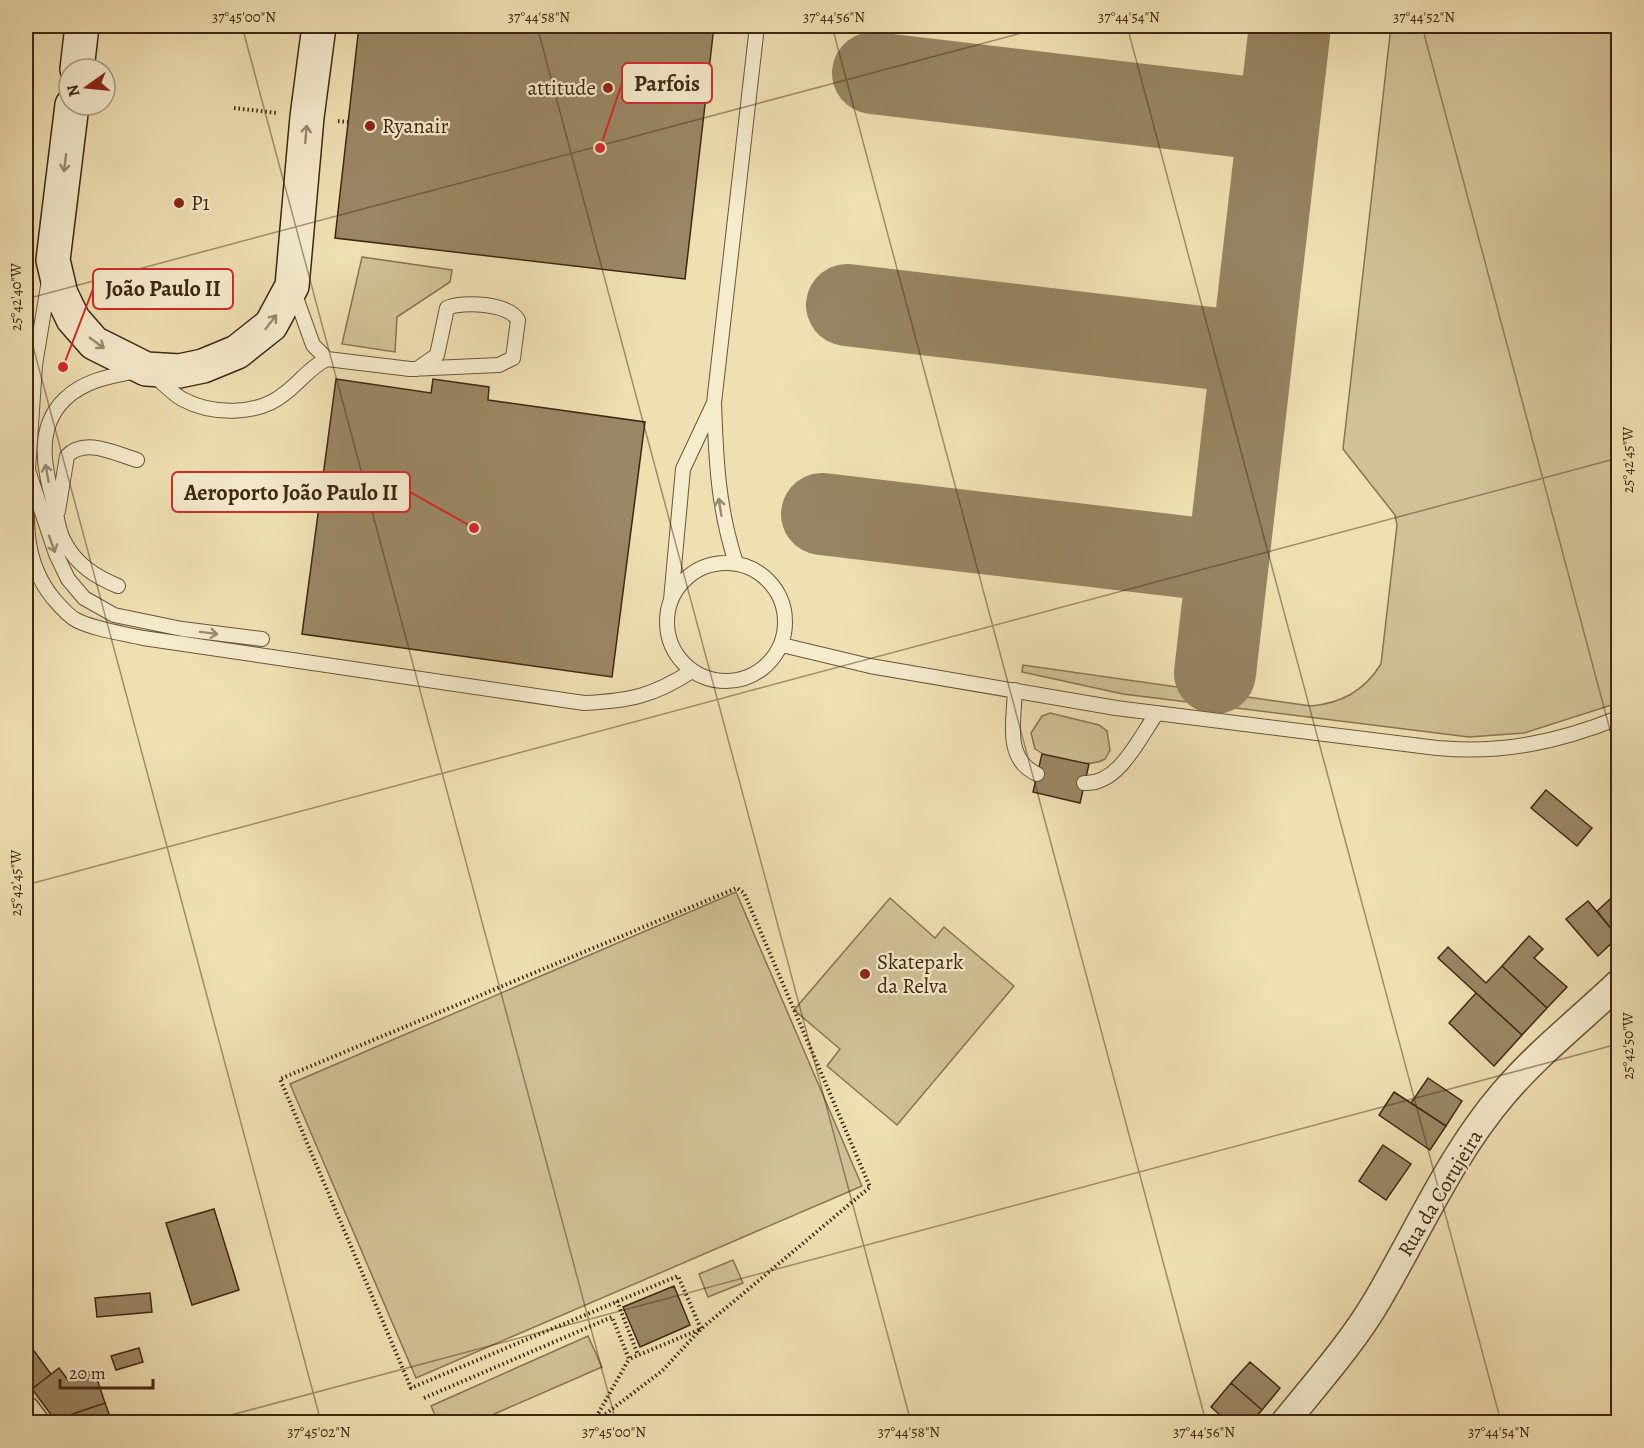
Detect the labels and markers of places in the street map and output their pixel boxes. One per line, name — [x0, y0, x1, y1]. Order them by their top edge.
callout: Parfois — [622, 63, 712, 103]
place label: attitude — [527, 74, 596, 102]
marker: attitude — [601, 81, 615, 95]
place label: Ryanair — [382, 112, 449, 140]
marker: Ryanair — [363, 119, 377, 133]
place label: P1 — [191, 189, 210, 217]
marker: P1 — [172, 196, 186, 210]
callout: João Paulo II — [93, 269, 233, 309]
callout: Aeroporto João Paulo II — [172, 472, 410, 512]
place label: Skatepark da Relva — [877, 948, 964, 1000]
marker: Skatepark da Relva — [858, 967, 872, 981]

